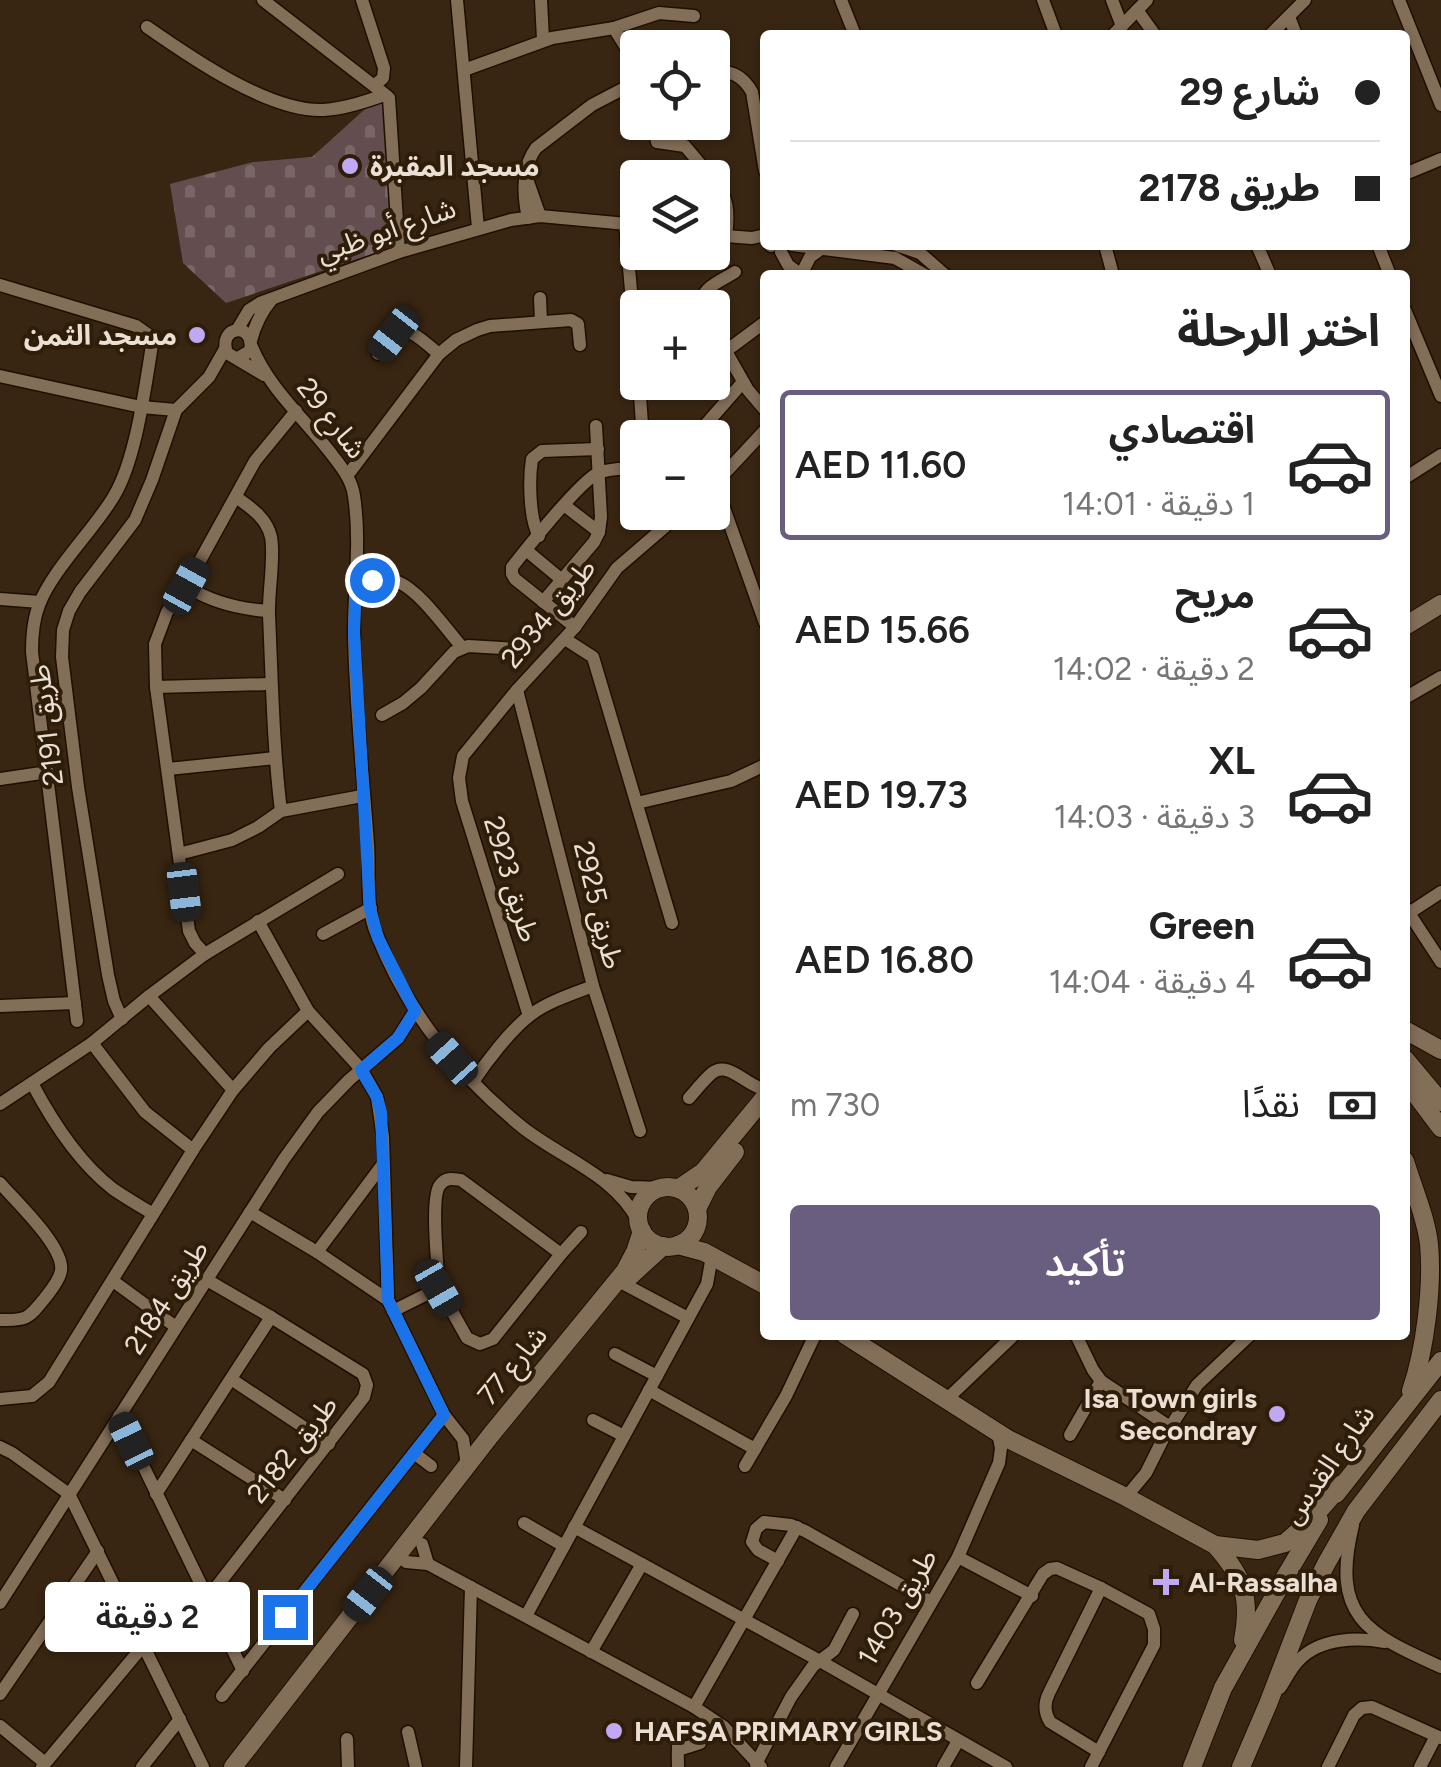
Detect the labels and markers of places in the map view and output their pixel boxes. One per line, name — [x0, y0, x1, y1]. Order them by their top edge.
place label: مسجد المقبرة — [370, 149, 539, 183]
marker: مسجد المقبرة — [339, 155, 361, 177]
place label: مسجد الثمن — [24, 318, 177, 352]
marker: مسجد الثمن — [186, 324, 208, 346]
place label: Isa Town girls Secondray — [1083, 1381, 1258, 1447]
marker: Isa Town girls Secondray — [1266, 1403, 1288, 1425]
place label: Al-Rassalha — [1188, 1565, 1338, 1599]
marker: Al-Rassalha — [1153, 1569, 1179, 1595]
place label: HAFSA PRIMARY GIRLS — [634, 1714, 943, 1748]
marker: HAFSA PRIMARY GIRLS — [603, 1720, 625, 1742]

